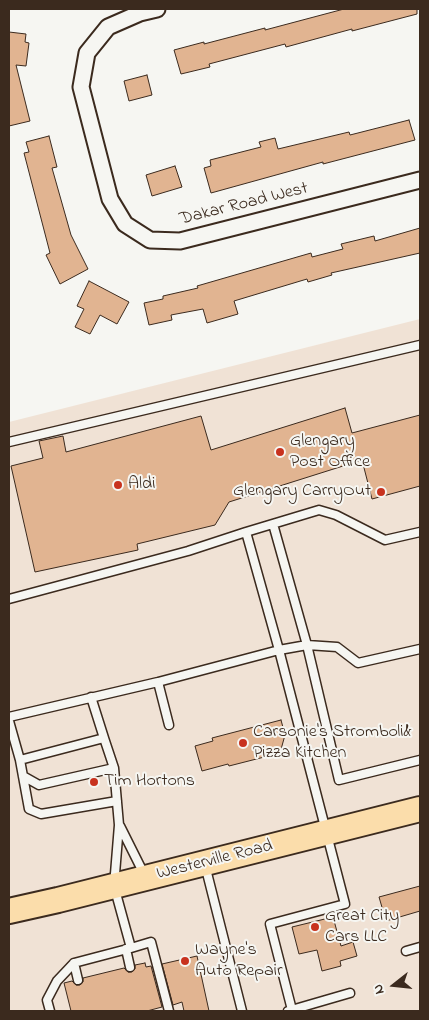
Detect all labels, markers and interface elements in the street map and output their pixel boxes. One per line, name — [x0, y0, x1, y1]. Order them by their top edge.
street label: Dakar Road West — [178, 179, 310, 231]
place label: Glengary Post Office — [290, 431, 370, 474]
marker: Glengary Post Office — [274, 446, 286, 458]
place label: Aldi — [128, 474, 155, 496]
marker: Aldi — [112, 479, 124, 491]
place label: Glengary CarryOut — [233, 481, 371, 503]
marker: Glengary CarryOut — [375, 486, 387, 498]
place label: Carsonie's Stromboli& Pizza Kitchen — [253, 722, 412, 764]
marker: Carsonie's Stromboli& Pizza Kitchen — [237, 737, 249, 749]
place label: Tim Hortons — [104, 771, 195, 793]
marker: Tim Hortons — [88, 776, 100, 788]
street label: Westerville Road — [155, 836, 275, 886]
place label: Great City Cars LLC — [325, 906, 399, 949]
marker: Great City Cars LLC — [309, 921, 321, 933]
place label: Wayne's Auto Repair — [195, 940, 283, 982]
marker: Wayne's Auto Repair — [179, 955, 191, 967]
north arrow — [369, 960, 419, 1010]
text: N — [368, 982, 390, 997]

